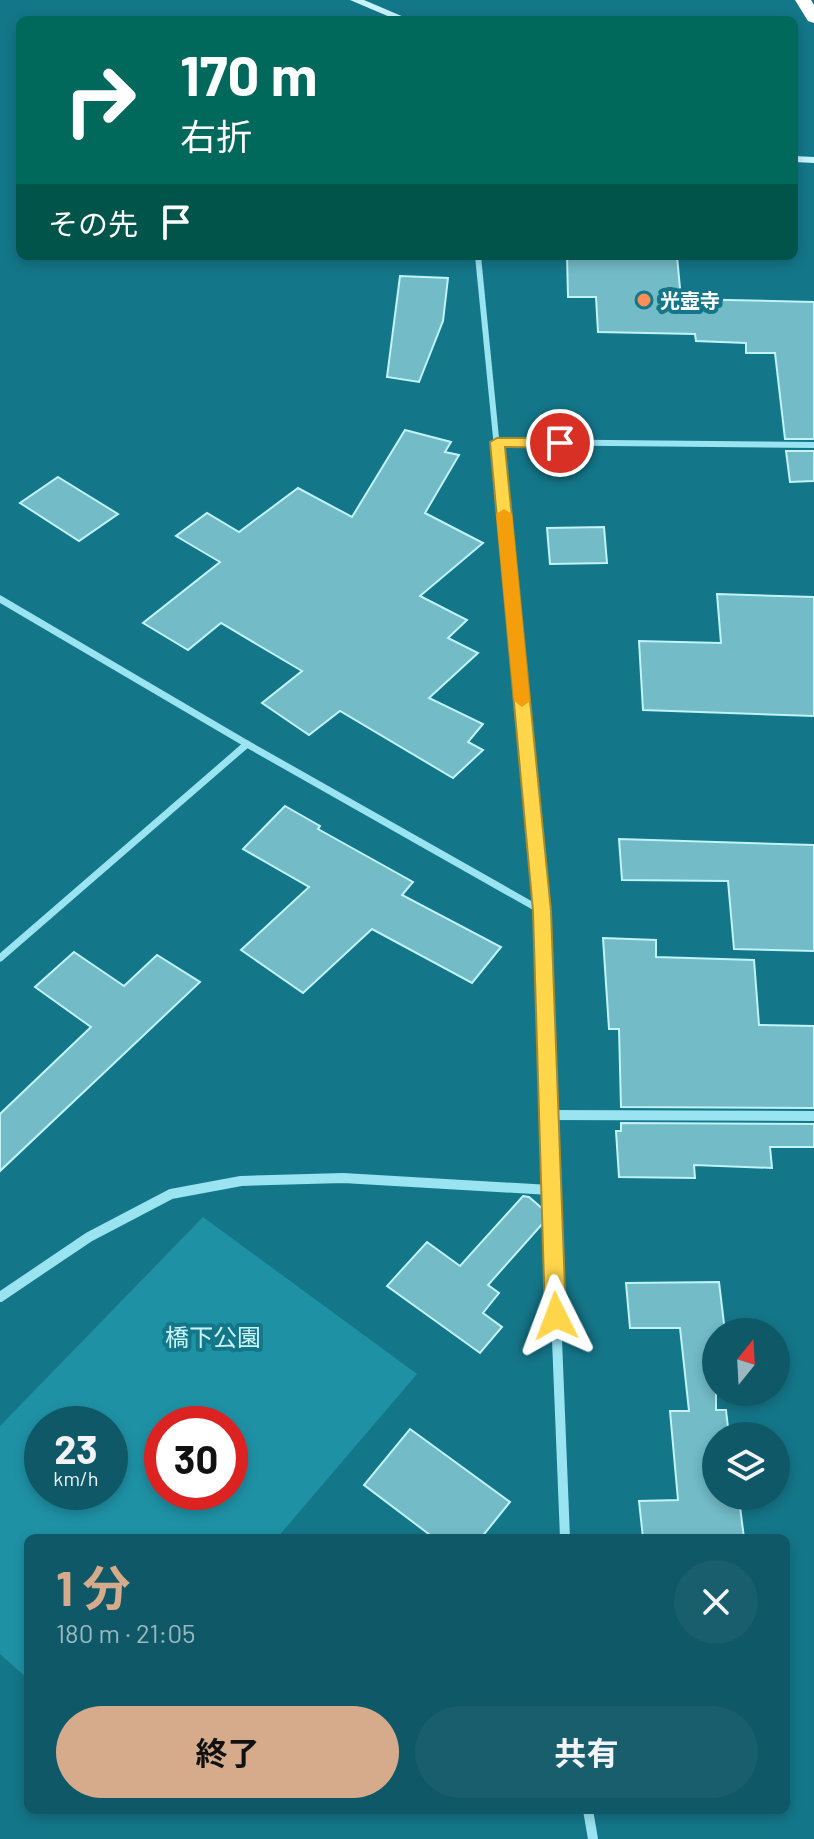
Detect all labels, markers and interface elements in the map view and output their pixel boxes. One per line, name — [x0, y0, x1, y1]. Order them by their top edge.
text: 170 m — [180, 40, 317, 107]
icon: right — [48, 48, 152, 152]
text: 右折 — [180, 114, 252, 157]
icon: arrive — [154, 200, 198, 244]
text: その先 — [48, 205, 138, 241]
place label: 光壺寺 — [660, 288, 720, 312]
marker: 光壺寺 — [635, 291, 653, 309]
pin — [526, 409, 594, 477]
icon: arrive — [538, 421, 582, 465]
position arrow — [514, 1274, 598, 1358]
north arrow — [702, 1318, 790, 1406]
map controls — [702, 1318, 790, 1510]
park label: 橋下公園 — [165, 1322, 261, 1351]
speed limit sign: 30 — [144, 1406, 248, 1510]
button: layers — [702, 1422, 790, 1510]
text: 23 — [54, 1424, 98, 1472]
text: km/h — [53, 1466, 99, 1490]
text: 1 分 — [56, 1558, 131, 1616]
button: close — [674, 1560, 758, 1644]
text: 180 m · 21:05 — [56, 1617, 195, 1648]
button: 終了 — [56, 1706, 399, 1798]
button: 共有 — [415, 1706, 758, 1798]

